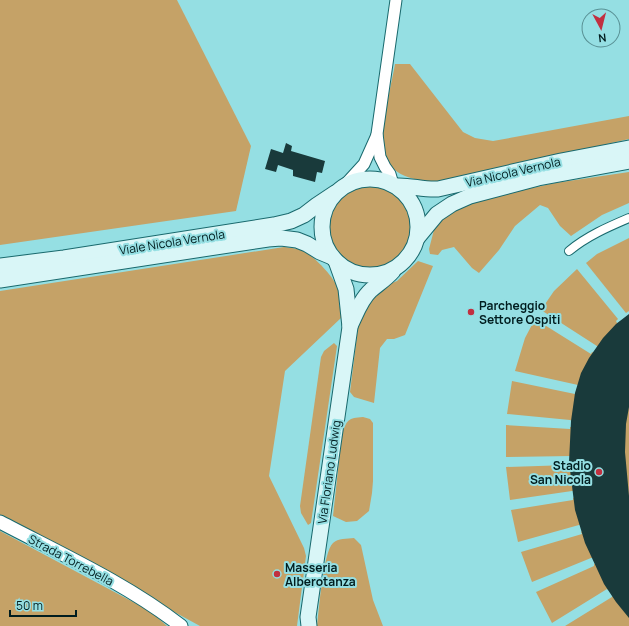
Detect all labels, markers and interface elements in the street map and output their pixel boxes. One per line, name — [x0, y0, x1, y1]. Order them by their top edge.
north arrow — [581, 8, 621, 48]
text: N — [597, 30, 607, 46]
street label: Via Nicola Vernola — [464, 153, 562, 191]
street label: Viale Nicola Vernola — [118, 225, 226, 259]
place label: Parcheggio Settore Ospiti — [479, 297, 560, 328]
marker: Parcheggio Settore Ospiti — [466, 307, 476, 317]
street label: Via Floriano Ludwig — [313, 419, 345, 525]
place label: Stadio San Nicola — [530, 457, 591, 488]
marker: Stadio San Nicola — [594, 467, 604, 477]
street label: Strada Torrebella — [25, 530, 117, 590]
place label: Masseria Alberotanza — [285, 559, 356, 590]
marker: Masseria Alberotanza — [272, 569, 282, 579]
scale bar — [10, 592, 76, 618]
text: 50 m — [16, 597, 43, 614]

